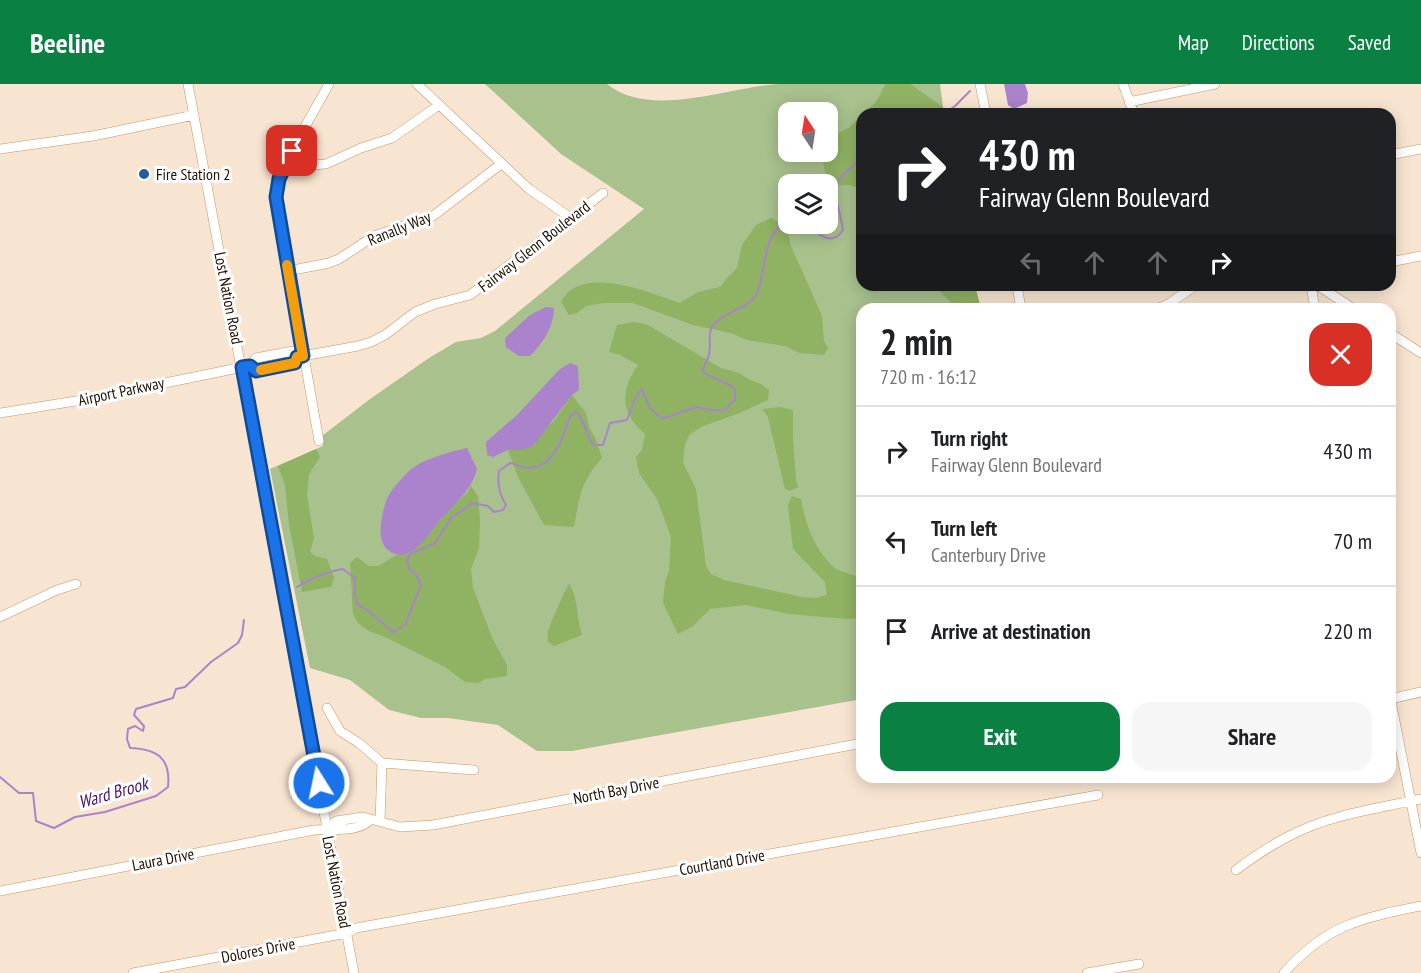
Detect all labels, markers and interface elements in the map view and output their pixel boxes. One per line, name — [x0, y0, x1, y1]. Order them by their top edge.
text: Beeline — [30, 24, 105, 61]
text: Map — [1178, 29, 1209, 56]
text: Directions — [1242, 29, 1315, 56]
text: Saved — [1348, 29, 1391, 56]
north arrow — [778, 102, 838, 162]
map controls — [778, 102, 838, 234]
pin — [266, 125, 317, 176]
text: 430 m — [979, 127, 1076, 182]
icon: right — [880, 132, 958, 210]
icon: arrive — [275, 134, 308, 167]
place label: Fire Station 2 — [156, 164, 231, 184]
marker: Fire Station 2 — [137, 167, 151, 181]
button: layers — [778, 174, 838, 234]
text: Fairway Glenn Boulevard — [979, 180, 1210, 214]
street label: Fairway Glenn Boulevard — [474, 196, 594, 296]
street label: Ranally Way — [365, 206, 433, 250]
icon: left — [1015, 246, 1048, 279]
icon: ahead — [1078, 246, 1111, 279]
icon: ahead — [1141, 246, 1174, 279]
icon: right — [1204, 246, 1237, 279]
street label: Lost Nation Road — [210, 250, 248, 346]
text: 2 min — [880, 318, 953, 365]
button: close — [1309, 323, 1372, 386]
text: 720 m · 16:12 — [880, 364, 977, 390]
street label: Airport Parkway — [76, 372, 166, 410]
text: Turn right — [931, 424, 1008, 452]
icon: right — [880, 435, 913, 468]
text: 430 m — [1323, 437, 1372, 465]
text: Fairway Glenn Boulevard — [931, 452, 1102, 478]
text: Turn left — [931, 514, 997, 542]
icon: left — [880, 525, 913, 558]
text: 70 m — [1333, 527, 1372, 555]
text: Canterbury Drive — [931, 542, 1046, 568]
icon: arrive — [880, 615, 913, 648]
text: Arrive at destination — [931, 617, 1091, 645]
text: 220 m — [1323, 617, 1372, 645]
button: Exit — [880, 702, 1120, 771]
button: Share — [1132, 702, 1372, 771]
position arrow — [287, 751, 351, 815]
water label: Ward Brook — [75, 771, 152, 813]
street label: North Bay Drive — [571, 772, 661, 808]
street label: Lost Nation Road — [318, 834, 356, 930]
street label: Laura Drive — [130, 843, 196, 875]
street label: Courtland Drive — [678, 845, 766, 879]
street label: Dolores Drive — [219, 933, 297, 967]

